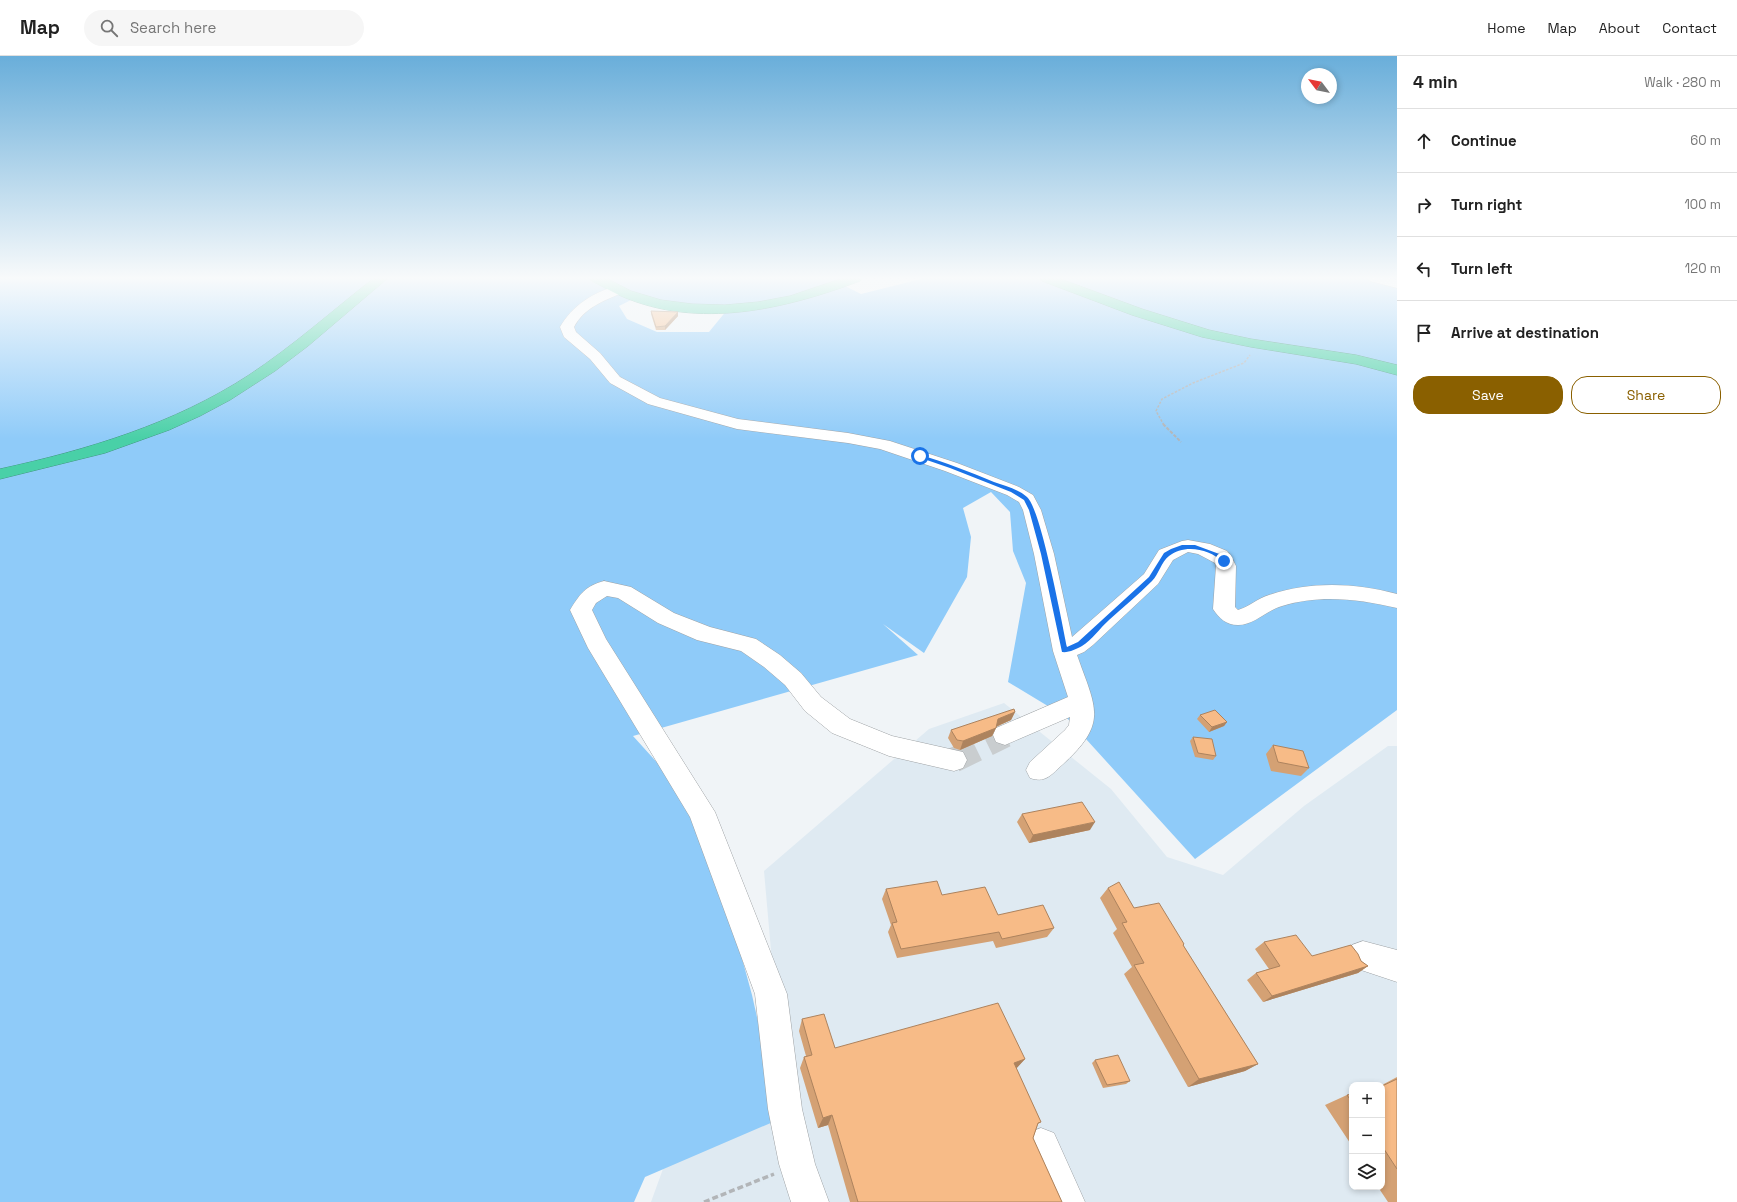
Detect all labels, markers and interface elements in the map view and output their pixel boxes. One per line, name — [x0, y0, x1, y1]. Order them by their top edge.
search box — [84, 10, 364, 46]
text: Map — [20, 15, 60, 40]
icon: search — [98, 17, 120, 39]
text: Search here — [130, 18, 216, 37]
text: Home — [1487, 19, 1525, 37]
text: Map — [1547, 19, 1577, 37]
text: About — [1599, 19, 1640, 37]
text: Contact — [1662, 19, 1717, 37]
north arrow — [1301, 68, 1337, 104]
text: 4 min — [1413, 71, 1458, 93]
text: Walk · 280 m — [1644, 74, 1721, 91]
icon: ahead — [1413, 130, 1435, 152]
text: Continue — [1451, 131, 1517, 150]
text: 60 m — [1690, 132, 1721, 149]
icon: right — [1413, 194, 1435, 216]
text: Turn right — [1451, 195, 1522, 214]
text: 100 m — [1684, 196, 1721, 213]
icon: left — [1413, 258, 1435, 280]
text: Turn left — [1451, 259, 1513, 278]
text: 120 m — [1685, 260, 1721, 277]
icon: arrive — [1413, 322, 1435, 344]
text: Arrive at destination — [1451, 323, 1599, 342]
button: Save — [1413, 376, 1563, 414]
button: Share — [1571, 376, 1721, 414]
route start — [911, 447, 929, 465]
route end — [1215, 552, 1233, 570]
map controls — [1349, 1082, 1385, 1190]
button: + — [1349, 1082, 1385, 1118]
button: − — [1349, 1118, 1385, 1154]
button: layers — [1349, 1154, 1385, 1190]

